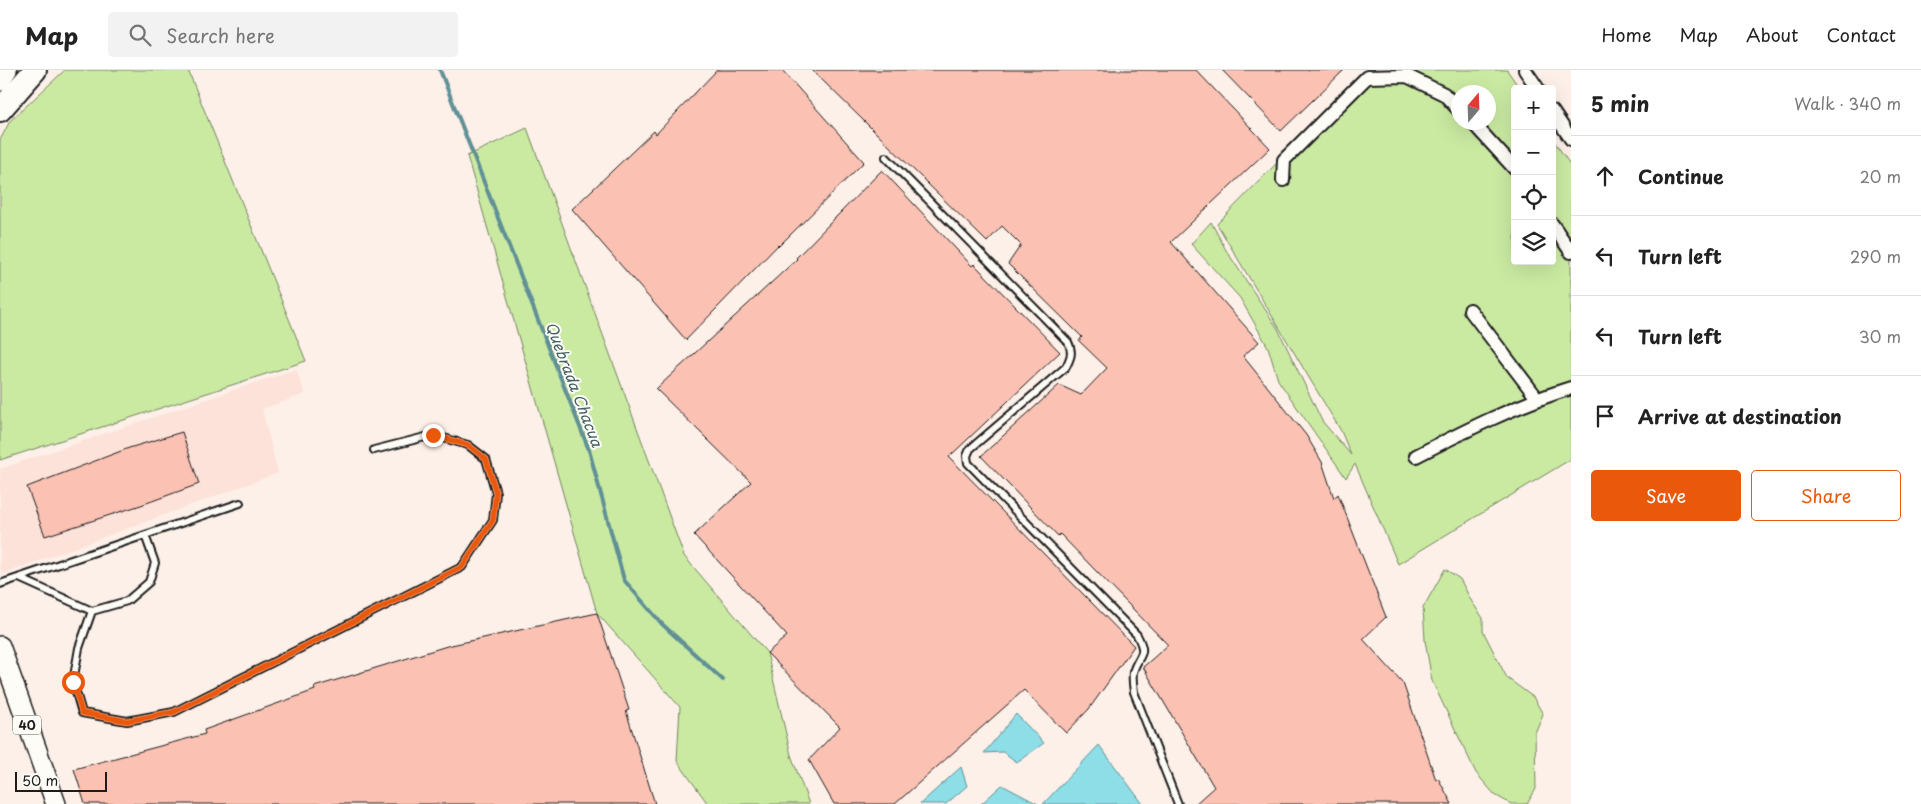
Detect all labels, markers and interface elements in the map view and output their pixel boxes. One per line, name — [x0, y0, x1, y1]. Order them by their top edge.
search box — [108, 12, 458, 57]
text: Map — [25, 17, 78, 53]
icon: search — [126, 21, 154, 49]
text: Search here — [166, 21, 275, 49]
text: Home — [1601, 21, 1651, 48]
text: Map — [1679, 21, 1718, 48]
text: About — [1746, 21, 1798, 48]
text: Contact — [1826, 21, 1896, 48]
north arrow — [1451, 85, 1496, 130]
map controls — [1511, 85, 1556, 265]
button: + — [1511, 85, 1556, 130]
text: 5 min — [1591, 87, 1649, 119]
text: Walk · 340 m — [1794, 91, 1901, 115]
button: − — [1511, 130, 1556, 175]
icon: ahead — [1591, 162, 1619, 190]
text: Continue — [1638, 162, 1724, 190]
text: 20 m — [1860, 164, 1901, 188]
button: locate — [1511, 175, 1556, 220]
button: layers — [1511, 220, 1556, 265]
icon: left — [1591, 242, 1619, 270]
text: Turn left — [1638, 242, 1722, 270]
text: 290 m — [1850, 244, 1901, 268]
water label: Quebrada Chacua — [541, 318, 610, 451]
icon: left — [1591, 322, 1619, 350]
text: Turn left — [1638, 322, 1722, 350]
text: 30 m — [1859, 324, 1901, 348]
icon: arrive — [1591, 402, 1619, 430]
text: Arrive at destination — [1638, 402, 1842, 430]
route end — [422, 424, 445, 447]
button: Save — [1591, 470, 1741, 521]
button: Share — [1751, 470, 1901, 521]
route start — [62, 671, 85, 694]
road number: 40 — [13, 716, 41, 734]
scale bar — [15, 769, 108, 792]
text: 50 m — [22, 770, 58, 791]

